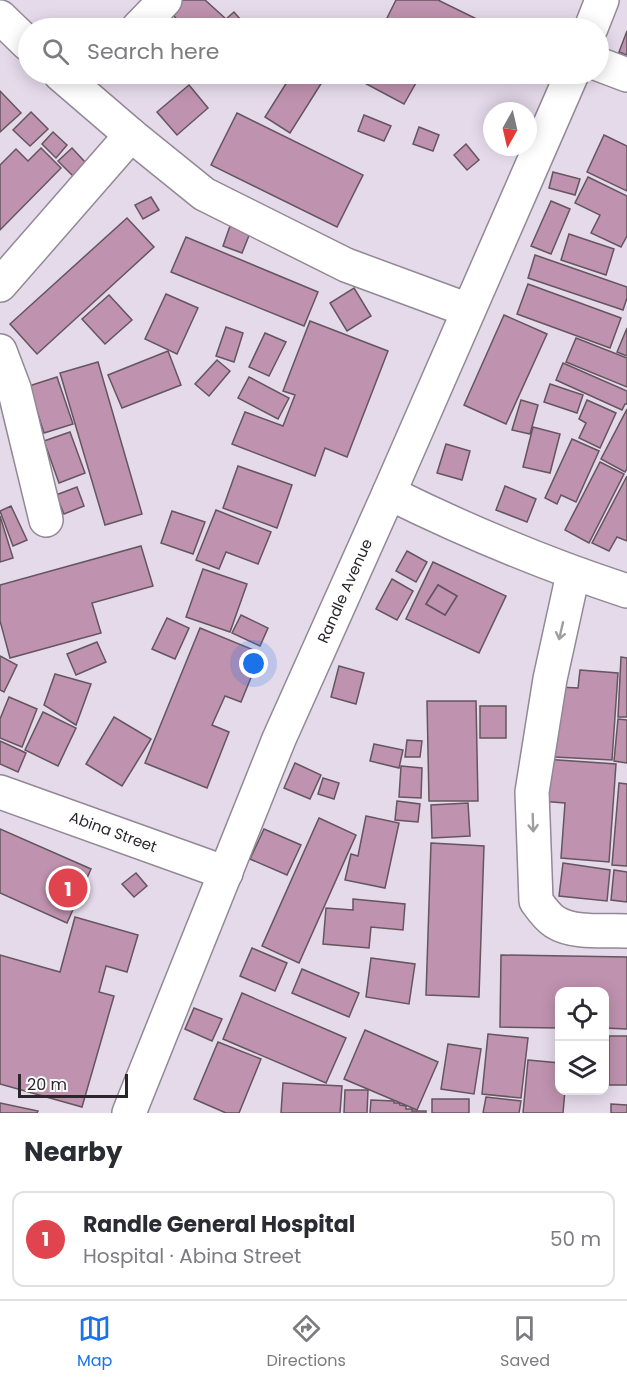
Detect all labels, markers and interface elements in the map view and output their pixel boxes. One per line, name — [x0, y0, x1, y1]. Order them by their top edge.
search box — [18, 18, 609, 84]
icon: search — [39, 35, 72, 68]
text: Search here — [87, 36, 220, 67]
north arrow — [483, 102, 537, 156]
street label: Randle Avenue — [312, 535, 377, 646]
one-way arrow — [554, 621, 566, 640]
your location — [239, 649, 268, 678]
street label: Abina Street — [67, 806, 160, 857]
one-way arrow — [528, 813, 539, 833]
pin: 1 — [48, 866, 88, 910]
map controls — [555, 987, 609, 1095]
button: locate — [555, 987, 609, 1041]
button: layers — [555, 1041, 609, 1095]
scale bar — [18, 1071, 128, 1098]
text: 20 m — [27, 1073, 67, 1096]
text: Nearby — [24, 1134, 122, 1170]
text: Randle General Hospital — [83, 1209, 355, 1240]
text: 1 — [42, 1225, 49, 1253]
text: 50 m — [550, 1225, 601, 1253]
text: Hospital · Abina Street — [83, 1242, 301, 1270]
tab: Map — [77, 1312, 112, 1373]
tab: Directions — [267, 1312, 346, 1373]
tab: Saved — [500, 1312, 550, 1373]

